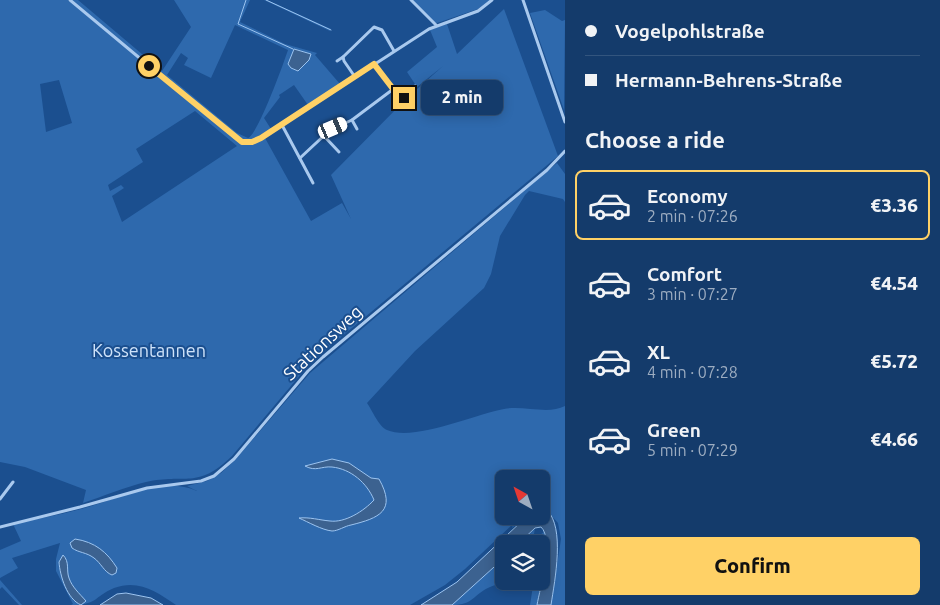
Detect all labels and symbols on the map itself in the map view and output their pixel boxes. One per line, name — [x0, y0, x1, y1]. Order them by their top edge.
route start — [138, 55, 160, 77]
callout: 2 min — [422, 80, 504, 116]
route end — [393, 87, 415, 109]
car — [316, 115, 349, 141]
street label: Stationsweg — [279, 301, 366, 384]
park label: Kossentannen — [92, 340, 206, 360]
north arrow — [495, 470, 550, 525]

